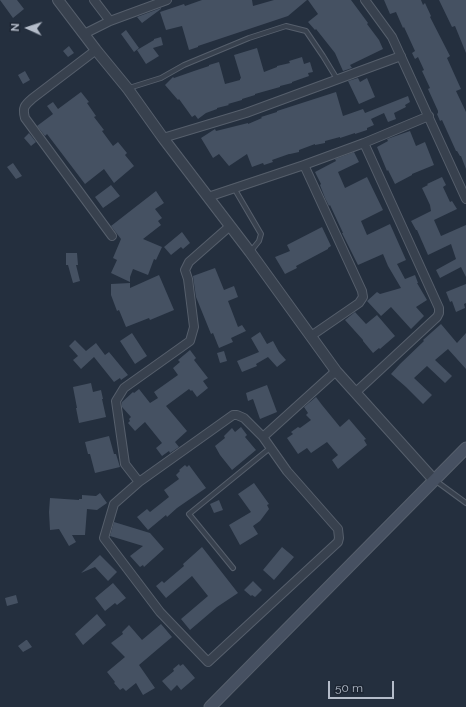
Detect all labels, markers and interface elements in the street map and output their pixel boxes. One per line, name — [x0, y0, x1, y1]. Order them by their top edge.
north arrow — [8, 8, 48, 48]
text: N — [9, 23, 22, 32]
scale bar — [330, 673, 396, 699]
text: 50 m — [335, 681, 363, 695]

